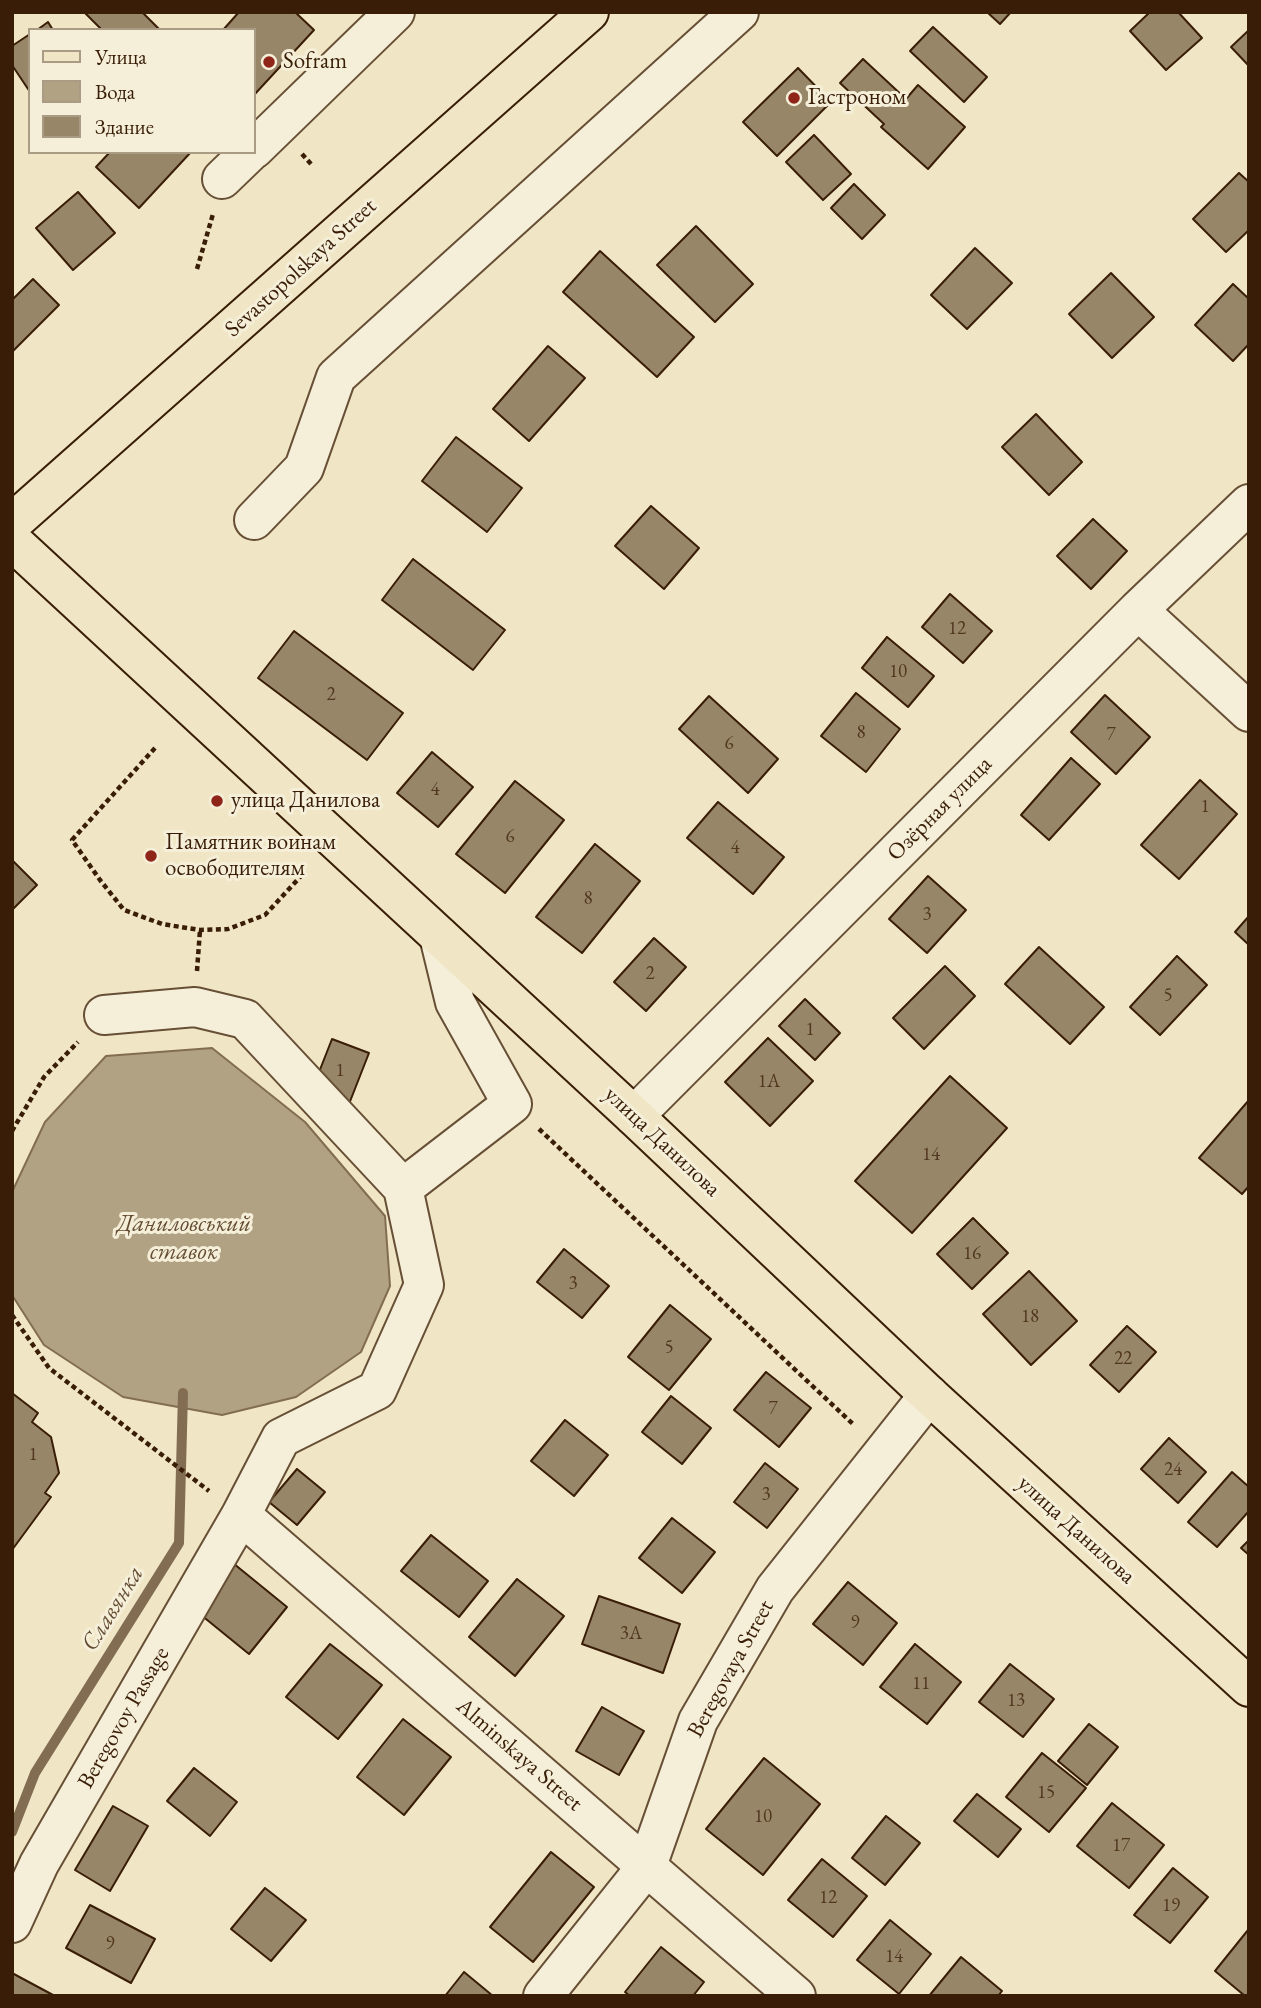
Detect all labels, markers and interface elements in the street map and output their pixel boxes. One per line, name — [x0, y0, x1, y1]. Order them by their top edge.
legend — [28, 28, 256, 154]
text: Улица — [95, 43, 147, 70]
place label: Sofram — [283, 48, 347, 76]
marker: Sofram — [261, 54, 277, 70]
text: Вода — [95, 78, 135, 105]
place label: Гастроном — [808, 84, 906, 112]
marker: Гастроном — [786, 90, 802, 106]
text: Здание — [95, 113, 154, 140]
street label: Sevastopolskaya Street — [220, 193, 382, 343]
house number: 12 — [948, 618, 966, 640]
house number: 10 — [889, 661, 907, 683]
house number: 2 — [326, 684, 336, 706]
house number: 8 — [856, 722, 866, 744]
house number: 7 — [1106, 724, 1116, 746]
house number: 6 — [724, 733, 734, 755]
street label: Озёрная улица — [882, 751, 998, 867]
house number: 4 — [430, 779, 440, 801]
place label: улица Данилова — [231, 787, 380, 815]
marker: улица Данилова — [209, 793, 225, 809]
house number: 1 — [1200, 796, 1210, 818]
house number: 6 — [505, 826, 515, 848]
place label: Памятник воинам освободителям — [165, 829, 336, 883]
house number: 4 — [730, 837, 740, 859]
marker: Памятник воинам освободителям — [143, 848, 159, 864]
house number: 8 — [583, 888, 593, 910]
house number: 3 — [922, 904, 932, 926]
house number: 2 — [645, 963, 655, 985]
house number: 5 — [1163, 985, 1173, 1007]
house number: 1 — [805, 1019, 815, 1041]
house number: 1 — [335, 1060, 345, 1082]
house number: 1А — [758, 1071, 780, 1093]
street label: улица Данилова — [598, 1081, 726, 1203]
house number: 14 — [922, 1144, 940, 1166]
water label: Даниловський ставок — [117, 1210, 251, 1266]
house number: 16 — [963, 1243, 981, 1265]
house number: 3 — [568, 1273, 578, 1295]
house number: 18 — [1021, 1306, 1039, 1328]
house number: 5 — [664, 1337, 674, 1359]
house number: 22 — [1114, 1348, 1132, 1370]
house number: 7 — [768, 1398, 778, 1420]
house number: 1 — [28, 1444, 38, 1466]
house number: 24 — [1164, 1459, 1182, 1481]
street label: улица Данилова — [1011, 1470, 1141, 1590]
house number: 3 — [761, 1484, 771, 1506]
water label: Славянка — [76, 1561, 150, 1657]
street label: Beregovaya Street — [682, 1595, 780, 1743]
house number: 9 — [850, 1612, 860, 1634]
house number: 3А — [620, 1623, 642, 1645]
street label: Beregovoy Passage — [72, 1642, 176, 1794]
house number: 11 — [912, 1673, 930, 1695]
house number: 13 — [1007, 1690, 1025, 1712]
street label: Alminskaya Street — [450, 1693, 588, 1817]
house number: 15 — [1037, 1782, 1055, 1804]
house number: 10 — [754, 1806, 772, 1828]
house number: 17 — [1112, 1835, 1130, 1857]
house number: 12 — [819, 1887, 837, 1909]
house number: 19 — [1162, 1895, 1180, 1917]
house number: 9 — [105, 1933, 115, 1955]
house number: 14 — [885, 1946, 903, 1968]

